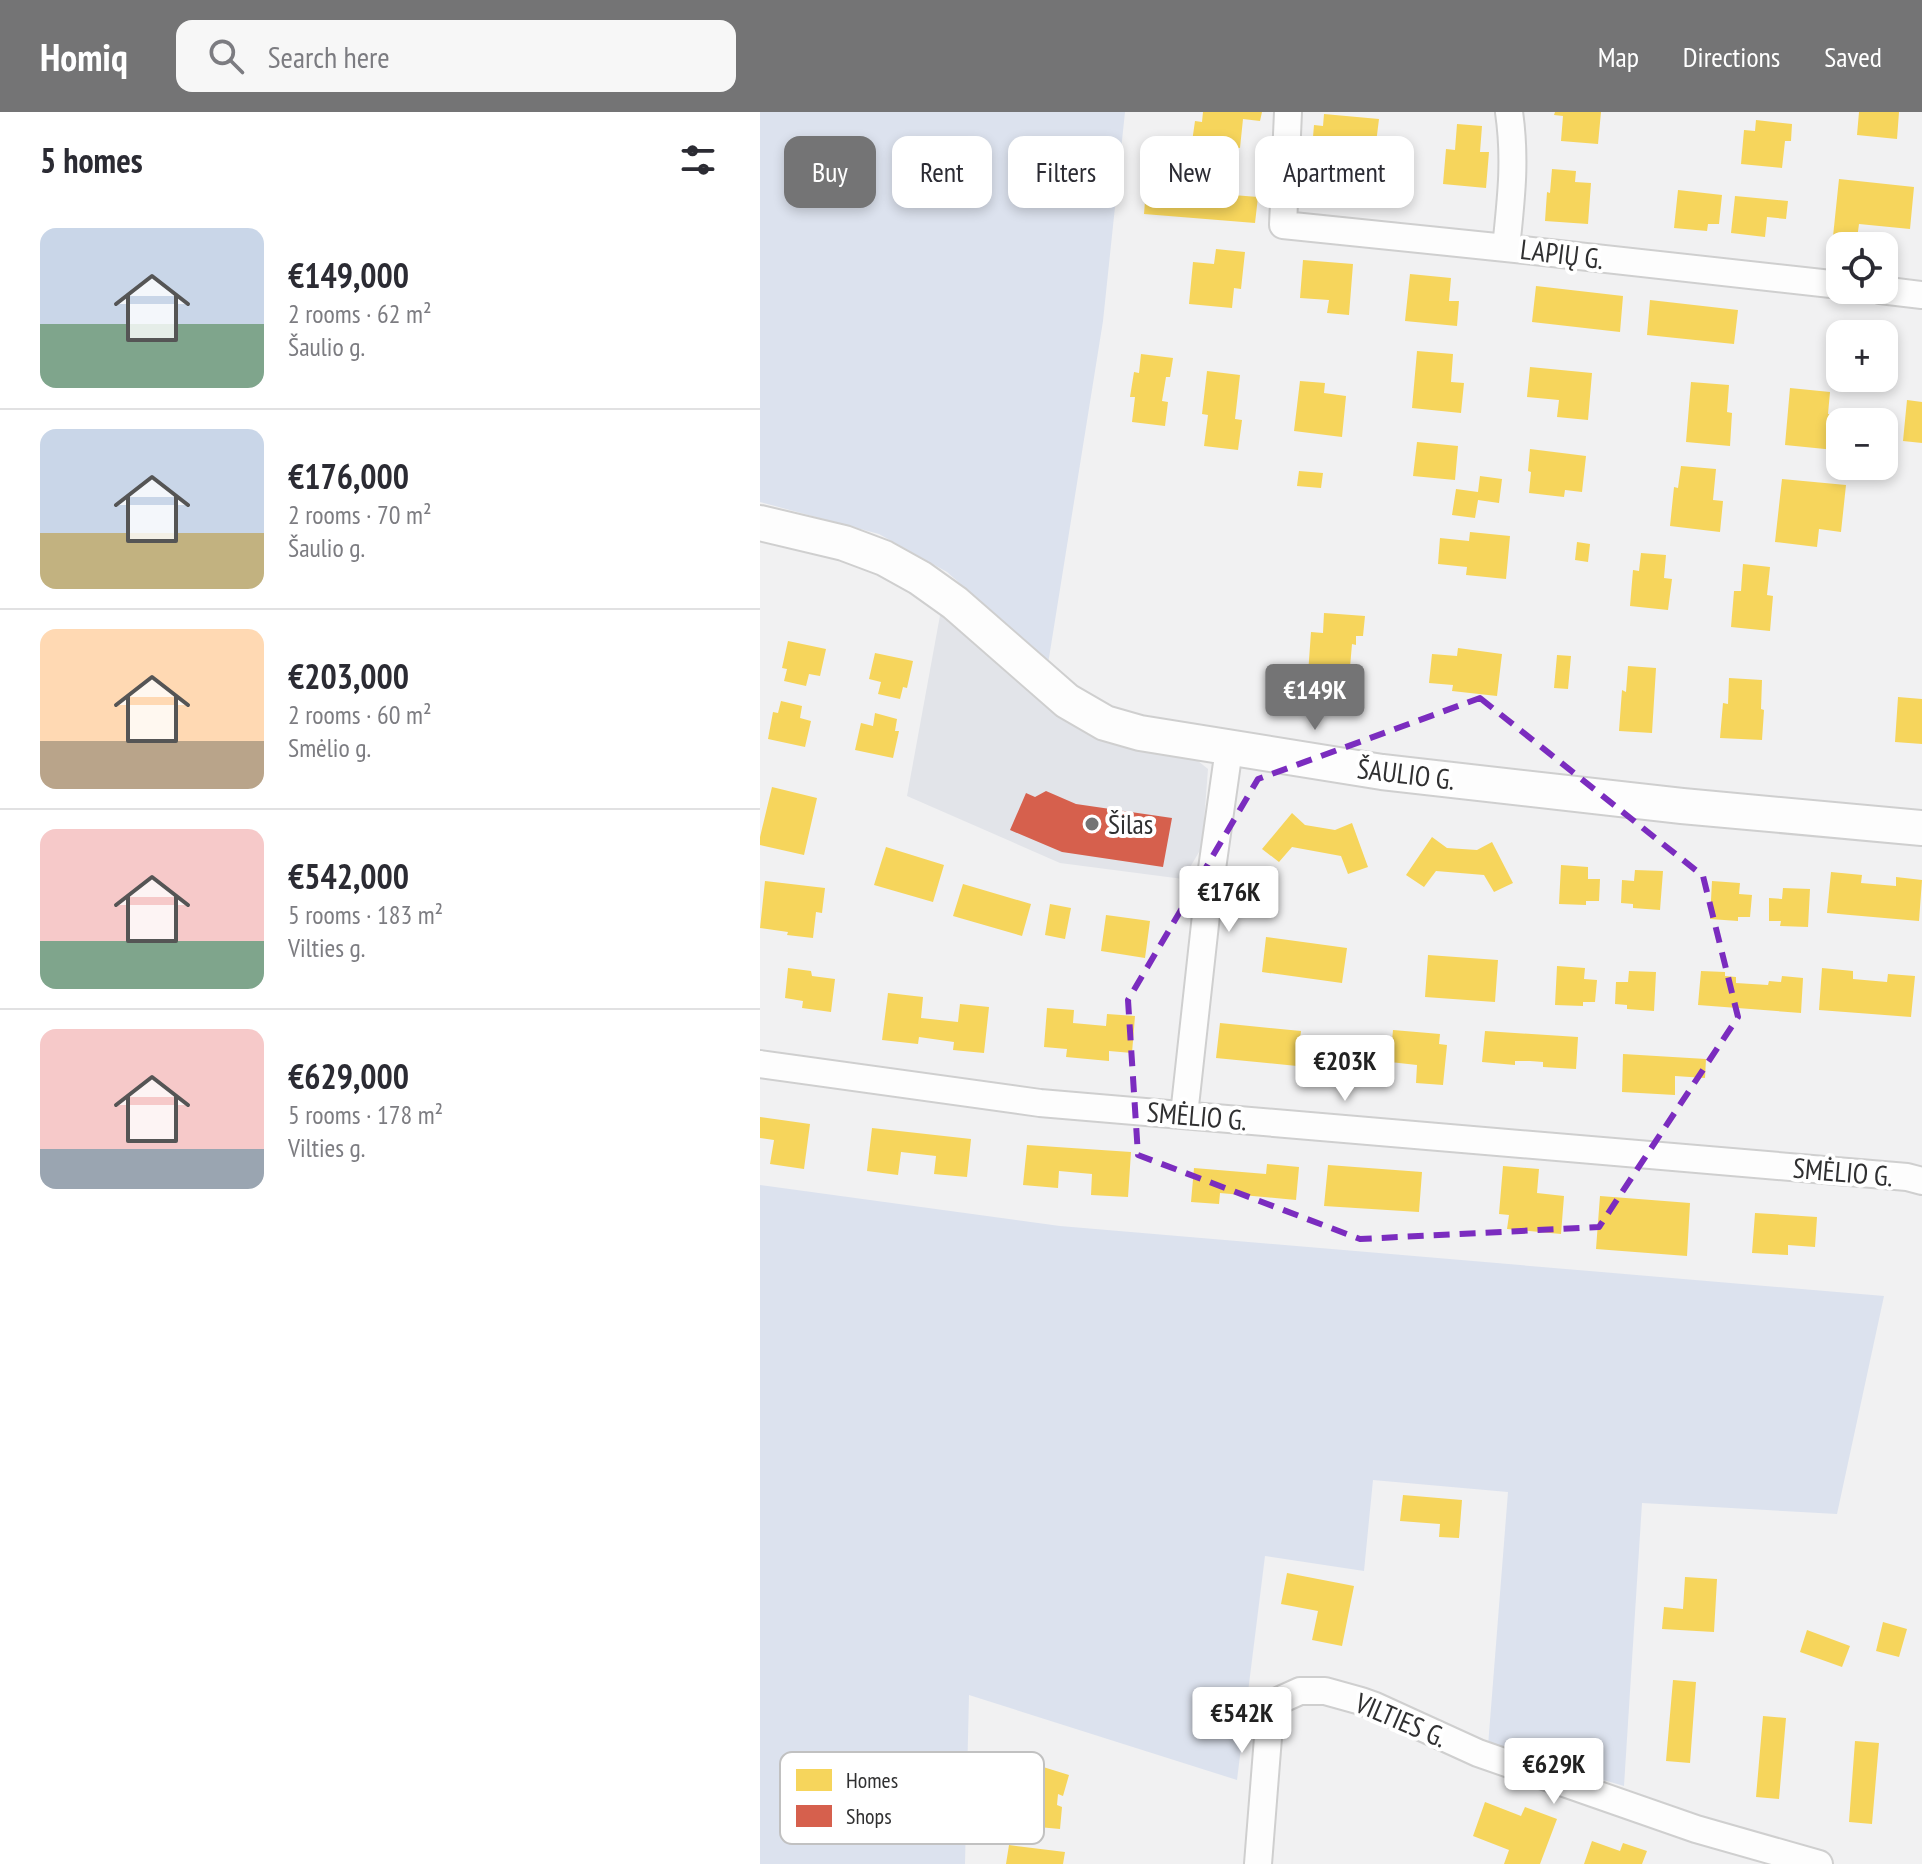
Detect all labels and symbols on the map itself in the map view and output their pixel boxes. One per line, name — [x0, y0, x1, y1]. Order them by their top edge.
street label: LAPIŲ G. — [1518, 230, 1606, 277]
pin: €149K — [1259, 664, 1371, 732]
street label: ŠAULIO G. — [1355, 749, 1457, 798]
place label: Šilas — [1108, 805, 1153, 842]
marker: Šilas — [1083, 815, 1101, 833]
pin: €176K — [1173, 866, 1285, 934]
pin: €203K — [1289, 1035, 1401, 1103]
street label: SMĖLIO G. — [1146, 1093, 1248, 1138]
street label: SMĖLIO G. — [1792, 1149, 1894, 1194]
street label: VILTIES G. — [1349, 1683, 1453, 1755]
pin: €542K — [1186, 1687, 1298, 1755]
pin: €629K — [1498, 1738, 1610, 1806]
legend — [780, 1752, 1044, 1844]
text: Homes — [846, 1766, 898, 1794]
text: Shops — [846, 1802, 892, 1830]

